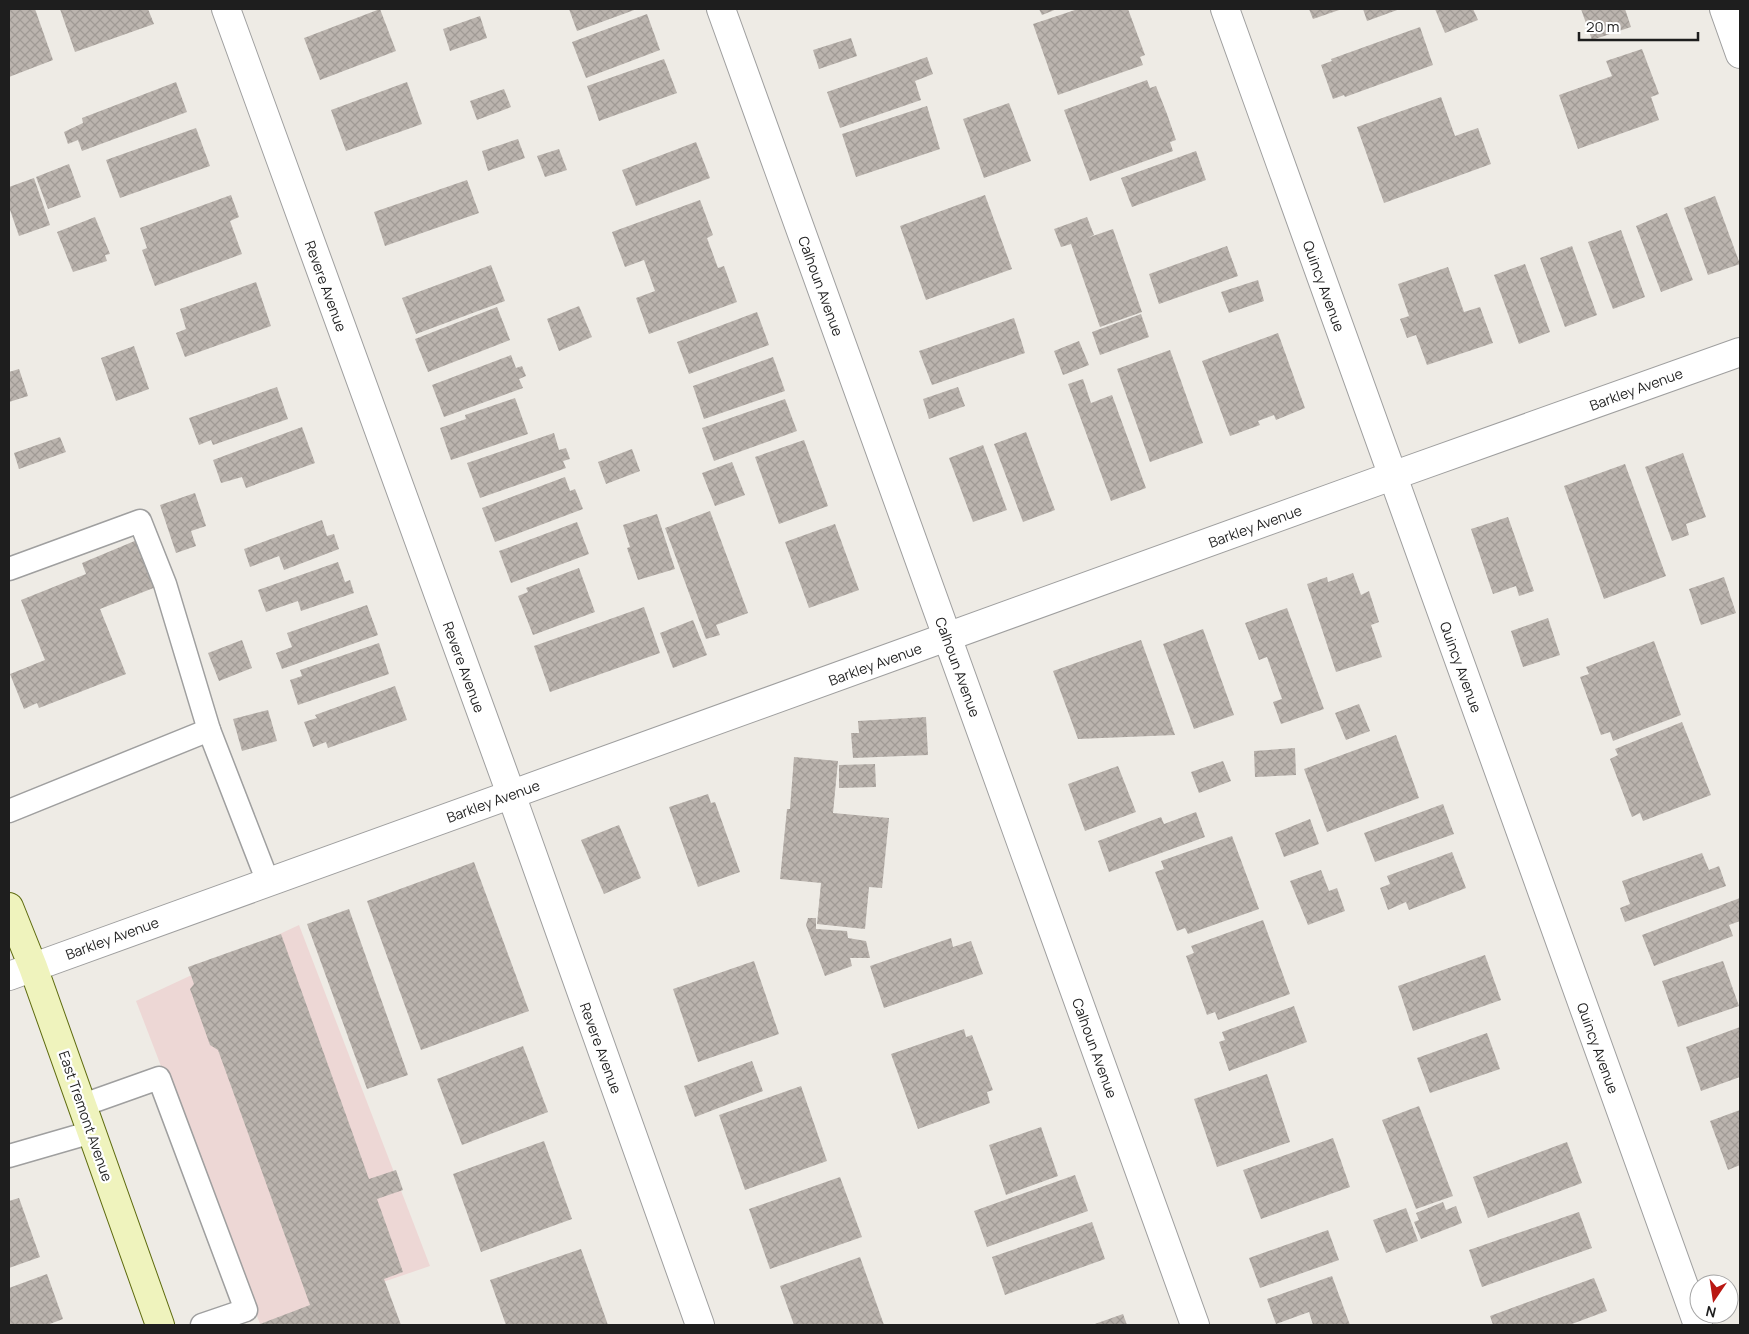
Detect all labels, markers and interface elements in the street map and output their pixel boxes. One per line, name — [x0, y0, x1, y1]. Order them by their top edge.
scale bar — [1579, 10, 1698, 42]
text: 20 m — [1586, 16, 1619, 37]
street label: Calhoun Avenue — [794, 233, 848, 339]
street label: Revere Avenue — [301, 238, 351, 334]
street label: Quincy Avenue — [1299, 238, 1349, 334]
street label: Barkley Avenue — [1587, 363, 1685, 415]
street label: Barkley Avenue — [1206, 500, 1304, 552]
street label: Calhoun Avenue — [931, 614, 985, 720]
street label: Revere Avenue — [439, 619, 489, 715]
street label: Quincy Avenue — [1436, 619, 1486, 715]
street label: Barkley Avenue — [826, 638, 924, 690]
street label: Barkley Avenue — [444, 775, 542, 827]
street label: Barkley Avenue — [63, 912, 161, 964]
street label: Calhoun Avenue — [1068, 995, 1122, 1101]
street label: Revere Avenue — [576, 1000, 626, 1096]
street label: Quincy Avenue — [1573, 1000, 1623, 1096]
street label: East Tremont Avenue — [55, 1048, 117, 1184]
north arrow — [1689, 1274, 1739, 1324]
text: N — [1704, 1302, 1718, 1323]

